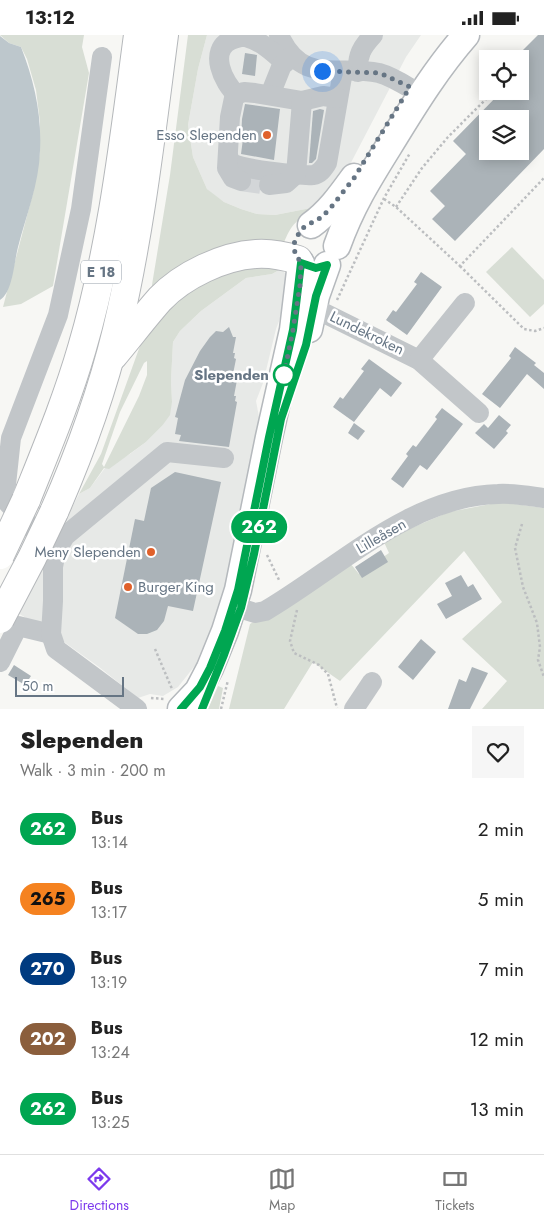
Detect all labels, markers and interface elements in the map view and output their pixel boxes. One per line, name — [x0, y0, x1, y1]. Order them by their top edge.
text: 13:12 — [25, 4, 75, 31]
map controls — [479, 50, 529, 160]
button: locate — [479, 50, 529, 100]
your location — [310, 59, 335, 84]
button: layers — [479, 110, 529, 160]
place label: Esso Slependen — [156, 124, 257, 146]
marker: Esso Slependen — [261, 129, 273, 141]
road number: E 18 — [81, 261, 121, 283]
street label: Lundekroken — [326, 306, 408, 360]
place label: Slependen — [194, 364, 269, 386]
marker: Slependen — [273, 364, 295, 386]
line badge: 262 — [230, 511, 288, 543]
street label: Lilleåsen — [352, 513, 410, 559]
text: 262 — [241, 514, 277, 540]
place label: Meny Slependen — [35, 541, 141, 563]
marker: Meny Slependen — [145, 546, 157, 558]
place label: Burger King — [138, 576, 214, 598]
marker: Burger King — [122, 581, 134, 593]
scale bar — [15, 674, 124, 697]
text: 50 m — [22, 676, 53, 696]
text: Slependen — [20, 722, 143, 757]
button: heart — [472, 726, 524, 778]
text: Walk · 3 min · 200 m — [20, 759, 166, 782]
text: Bus — [91, 804, 123, 831]
text: 262 — [30, 816, 66, 842]
text: 2 min — [478, 816, 524, 843]
text: 13:14 — [91, 831, 128, 854]
text: Bus — [90, 874, 123, 901]
text: 265 — [30, 886, 65, 912]
text: 5 min — [478, 886, 524, 913]
text: 13:17 — [90, 901, 127, 924]
text: Bus — [90, 944, 122, 971]
text: 270 — [30, 956, 65, 982]
text: 7 min — [479, 956, 524, 983]
text: 13:19 — [90, 971, 127, 994]
text: Bus — [91, 1014, 123, 1041]
text: 202 — [30, 1026, 66, 1052]
text: 12 min — [469, 1026, 524, 1053]
text: 13:24 — [91, 1041, 130, 1064]
text: Bus — [91, 1084, 123, 1111]
text: 262 — [30, 1096, 66, 1122]
text: 13 min — [470, 1096, 524, 1123]
text: 13:25 — [91, 1111, 130, 1134]
tab: Directions — [70, 1165, 129, 1215]
tab: Map — [268, 1165, 296, 1215]
tab: Tickets — [435, 1165, 474, 1215]

